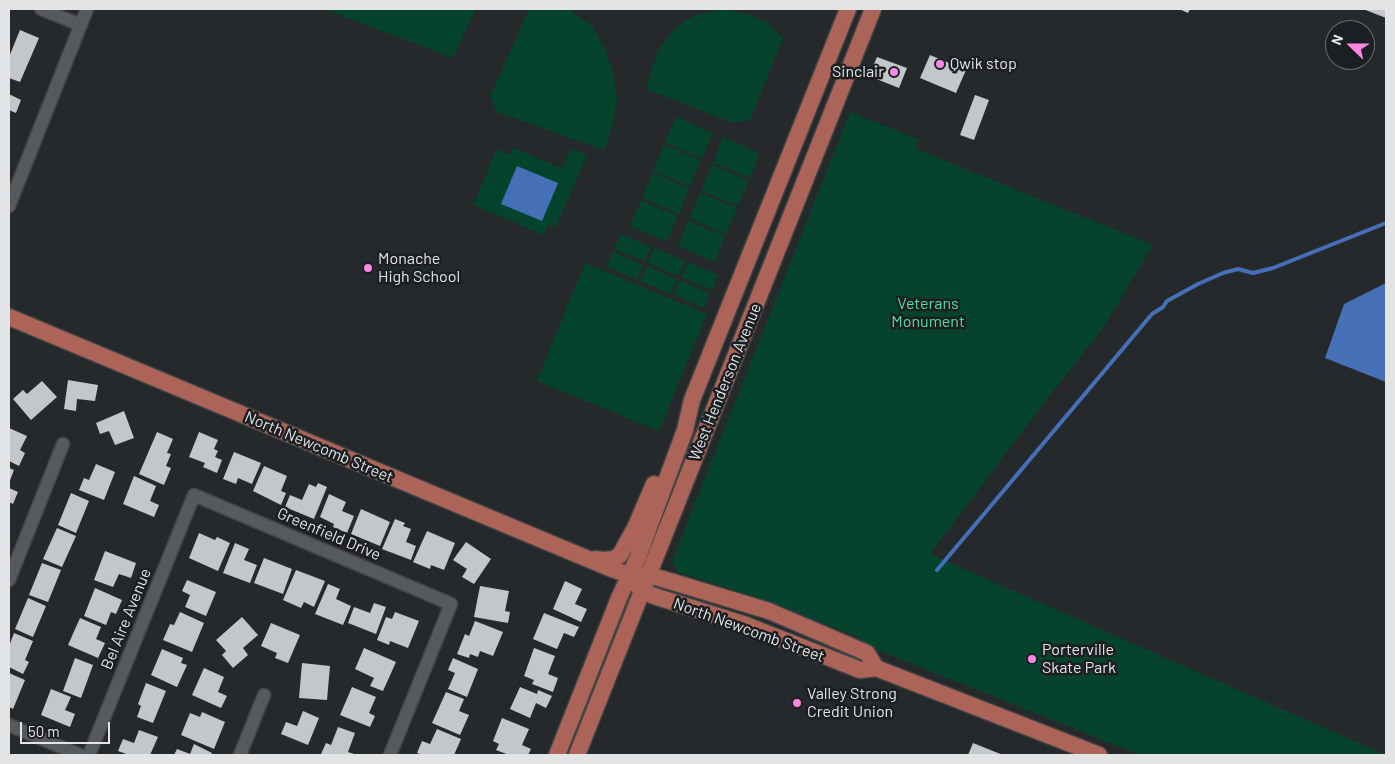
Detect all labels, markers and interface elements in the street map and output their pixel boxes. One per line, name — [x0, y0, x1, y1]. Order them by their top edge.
north arrow — [1325, 20, 1375, 70]
text: N — [1327, 32, 1346, 47]
place label: Qwik stop — [950, 54, 1017, 74]
marker: Qwik stop — [934, 58, 946, 70]
place label: Sinclair — [832, 62, 884, 82]
marker: Sinclair — [888, 66, 900, 78]
place label: Monache High School — [378, 249, 460, 287]
marker: Monache High School — [362, 262, 374, 274]
park label: Veterans Monument — [891, 294, 965, 332]
street label: West Henderson Avenue — [685, 301, 765, 463]
street label: North Newcomb Street — [242, 407, 396, 487]
street label: Greenfield Drive — [274, 504, 384, 564]
street label: Bel Aire Avenue — [97, 566, 155, 672]
street label: North Newcomb Street — [671, 594, 827, 666]
place label: Porterville Skate Park — [1042, 640, 1116, 678]
marker: Porterville Skate Park — [1026, 653, 1038, 665]
place label: Valley Strong Credit Union — [807, 684, 897, 722]
marker: Valley Strong Credit Union — [791, 697, 803, 709]
scale bar — [22, 712, 112, 744]
text: 50 m — [28, 722, 60, 740]

